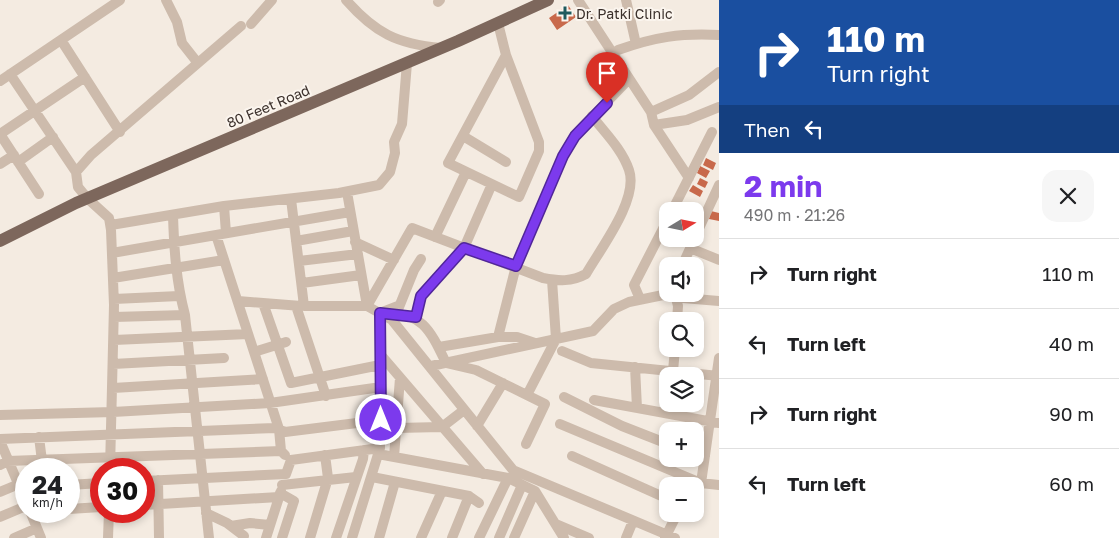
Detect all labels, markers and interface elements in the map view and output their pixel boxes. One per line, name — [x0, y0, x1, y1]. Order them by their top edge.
place label: Dr. Patki Clinic — [576, 5, 673, 22]
marker: Dr. Patki Clinic — [558, 6, 572, 20]
text: 110 m — [827, 18, 925, 60]
icon: right — [744, 20, 809, 85]
pin — [586, 52, 628, 103]
icon: arrive — [593, 59, 621, 87]
text: Turn right — [827, 60, 930, 87]
street label: 80 Feet Road — [224, 81, 312, 131]
icon: left — [800, 115, 828, 143]
text: Then — [744, 118, 790, 141]
text: 2 min — [744, 168, 822, 204]
button: close — [1042, 170, 1094, 222]
north arrow — [659, 202, 704, 248]
map controls — [659, 202, 704, 522]
text: 490 m · 21:26 — [744, 205, 845, 225]
button: sound — [659, 257, 704, 302]
icon: right — [744, 260, 772, 288]
text: Turn right — [787, 262, 877, 285]
text: 110 m — [1042, 262, 1094, 285]
button: search — [659, 312, 704, 357]
icon: left — [744, 330, 772, 358]
text: Turn left — [787, 332, 866, 355]
text: 40 m — [1049, 332, 1094, 355]
button: layers — [659, 367, 704, 412]
position arrow — [354, 393, 406, 445]
icon: right — [744, 400, 772, 428]
text: Turn right — [787, 402, 877, 425]
text: 90 m — [1049, 402, 1094, 425]
button: + — [659, 422, 704, 467]
speed limit sign: 30 — [90, 458, 155, 523]
text: 24 — [32, 469, 63, 500]
icon: left — [744, 470, 772, 498]
text: Turn left — [787, 472, 866, 495]
text: 60 m — [1049, 472, 1094, 495]
button: − — [659, 477, 704, 522]
text: km/h — [32, 495, 63, 510]

